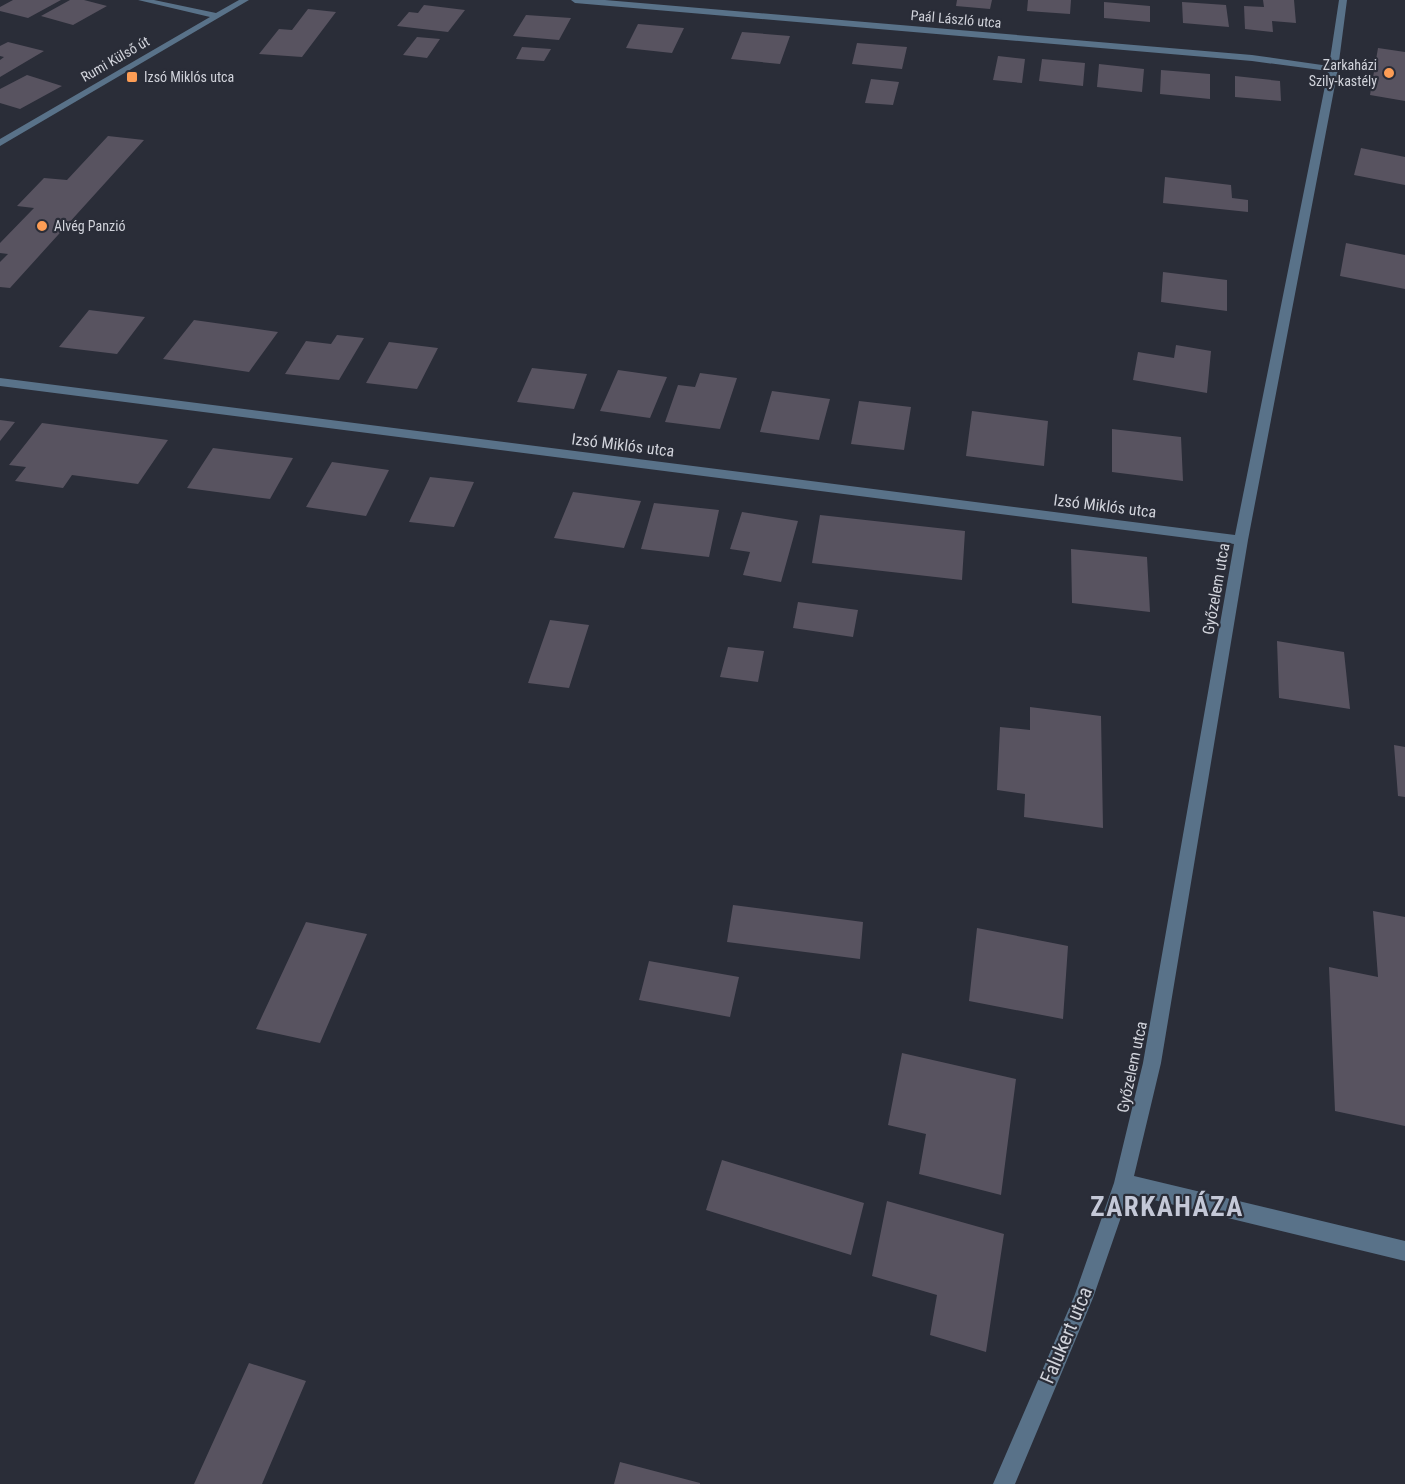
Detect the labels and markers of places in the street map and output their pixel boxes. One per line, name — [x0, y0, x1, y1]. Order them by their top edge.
place label: Zarkaházi Szily-kastély — [1309, 57, 1377, 89]
marker: Zarkaházi Szily-kastély — [1382, 66, 1396, 80]
place label: Izsó Miklós utca — [144, 69, 234, 85]
marker: Izsó Miklós utca — [125, 70, 139, 84]
place label: Alvég Panzió — [54, 218, 125, 234]
marker: Alvég Panzió — [35, 219, 49, 233]

